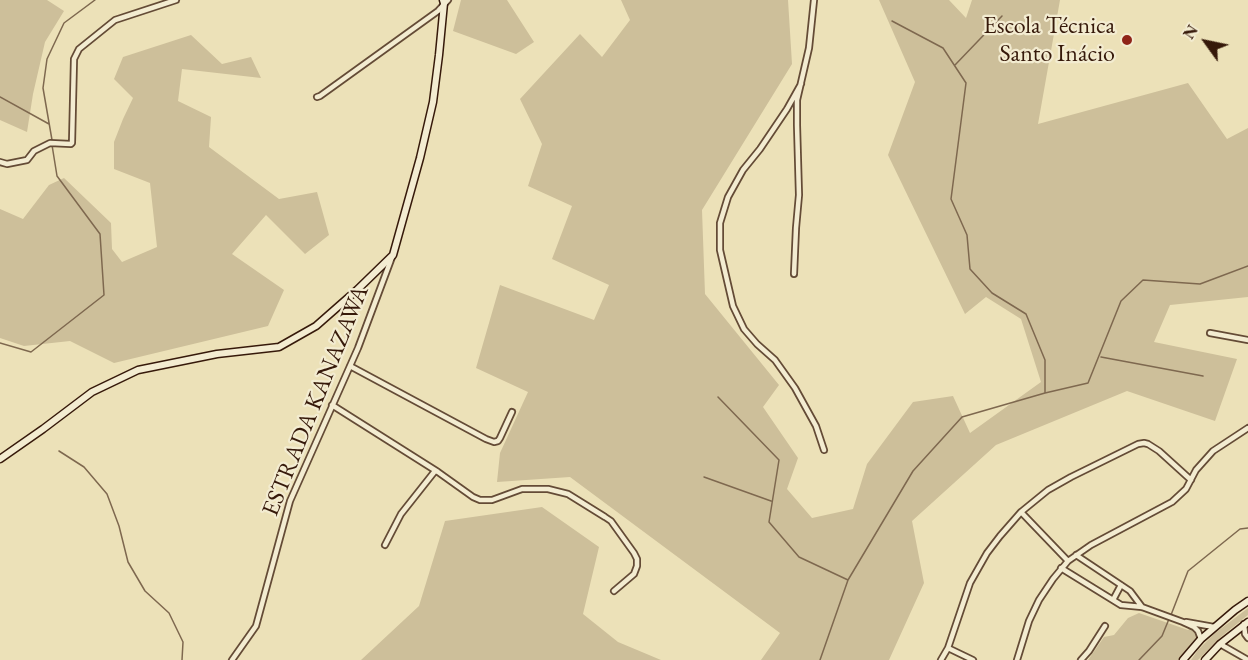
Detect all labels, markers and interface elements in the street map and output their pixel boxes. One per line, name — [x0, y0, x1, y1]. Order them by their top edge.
place label: Escola Técnica Santo Inácio — [983, 12, 1115, 68]
north arrow — [1176, 12, 1236, 72]
text: N — [1178, 21, 1203, 43]
marker: Escola Técnica Santo Inácio — [1120, 33, 1134, 47]
street label: ESTRADA KANAZAWA — [257, 282, 375, 520]

